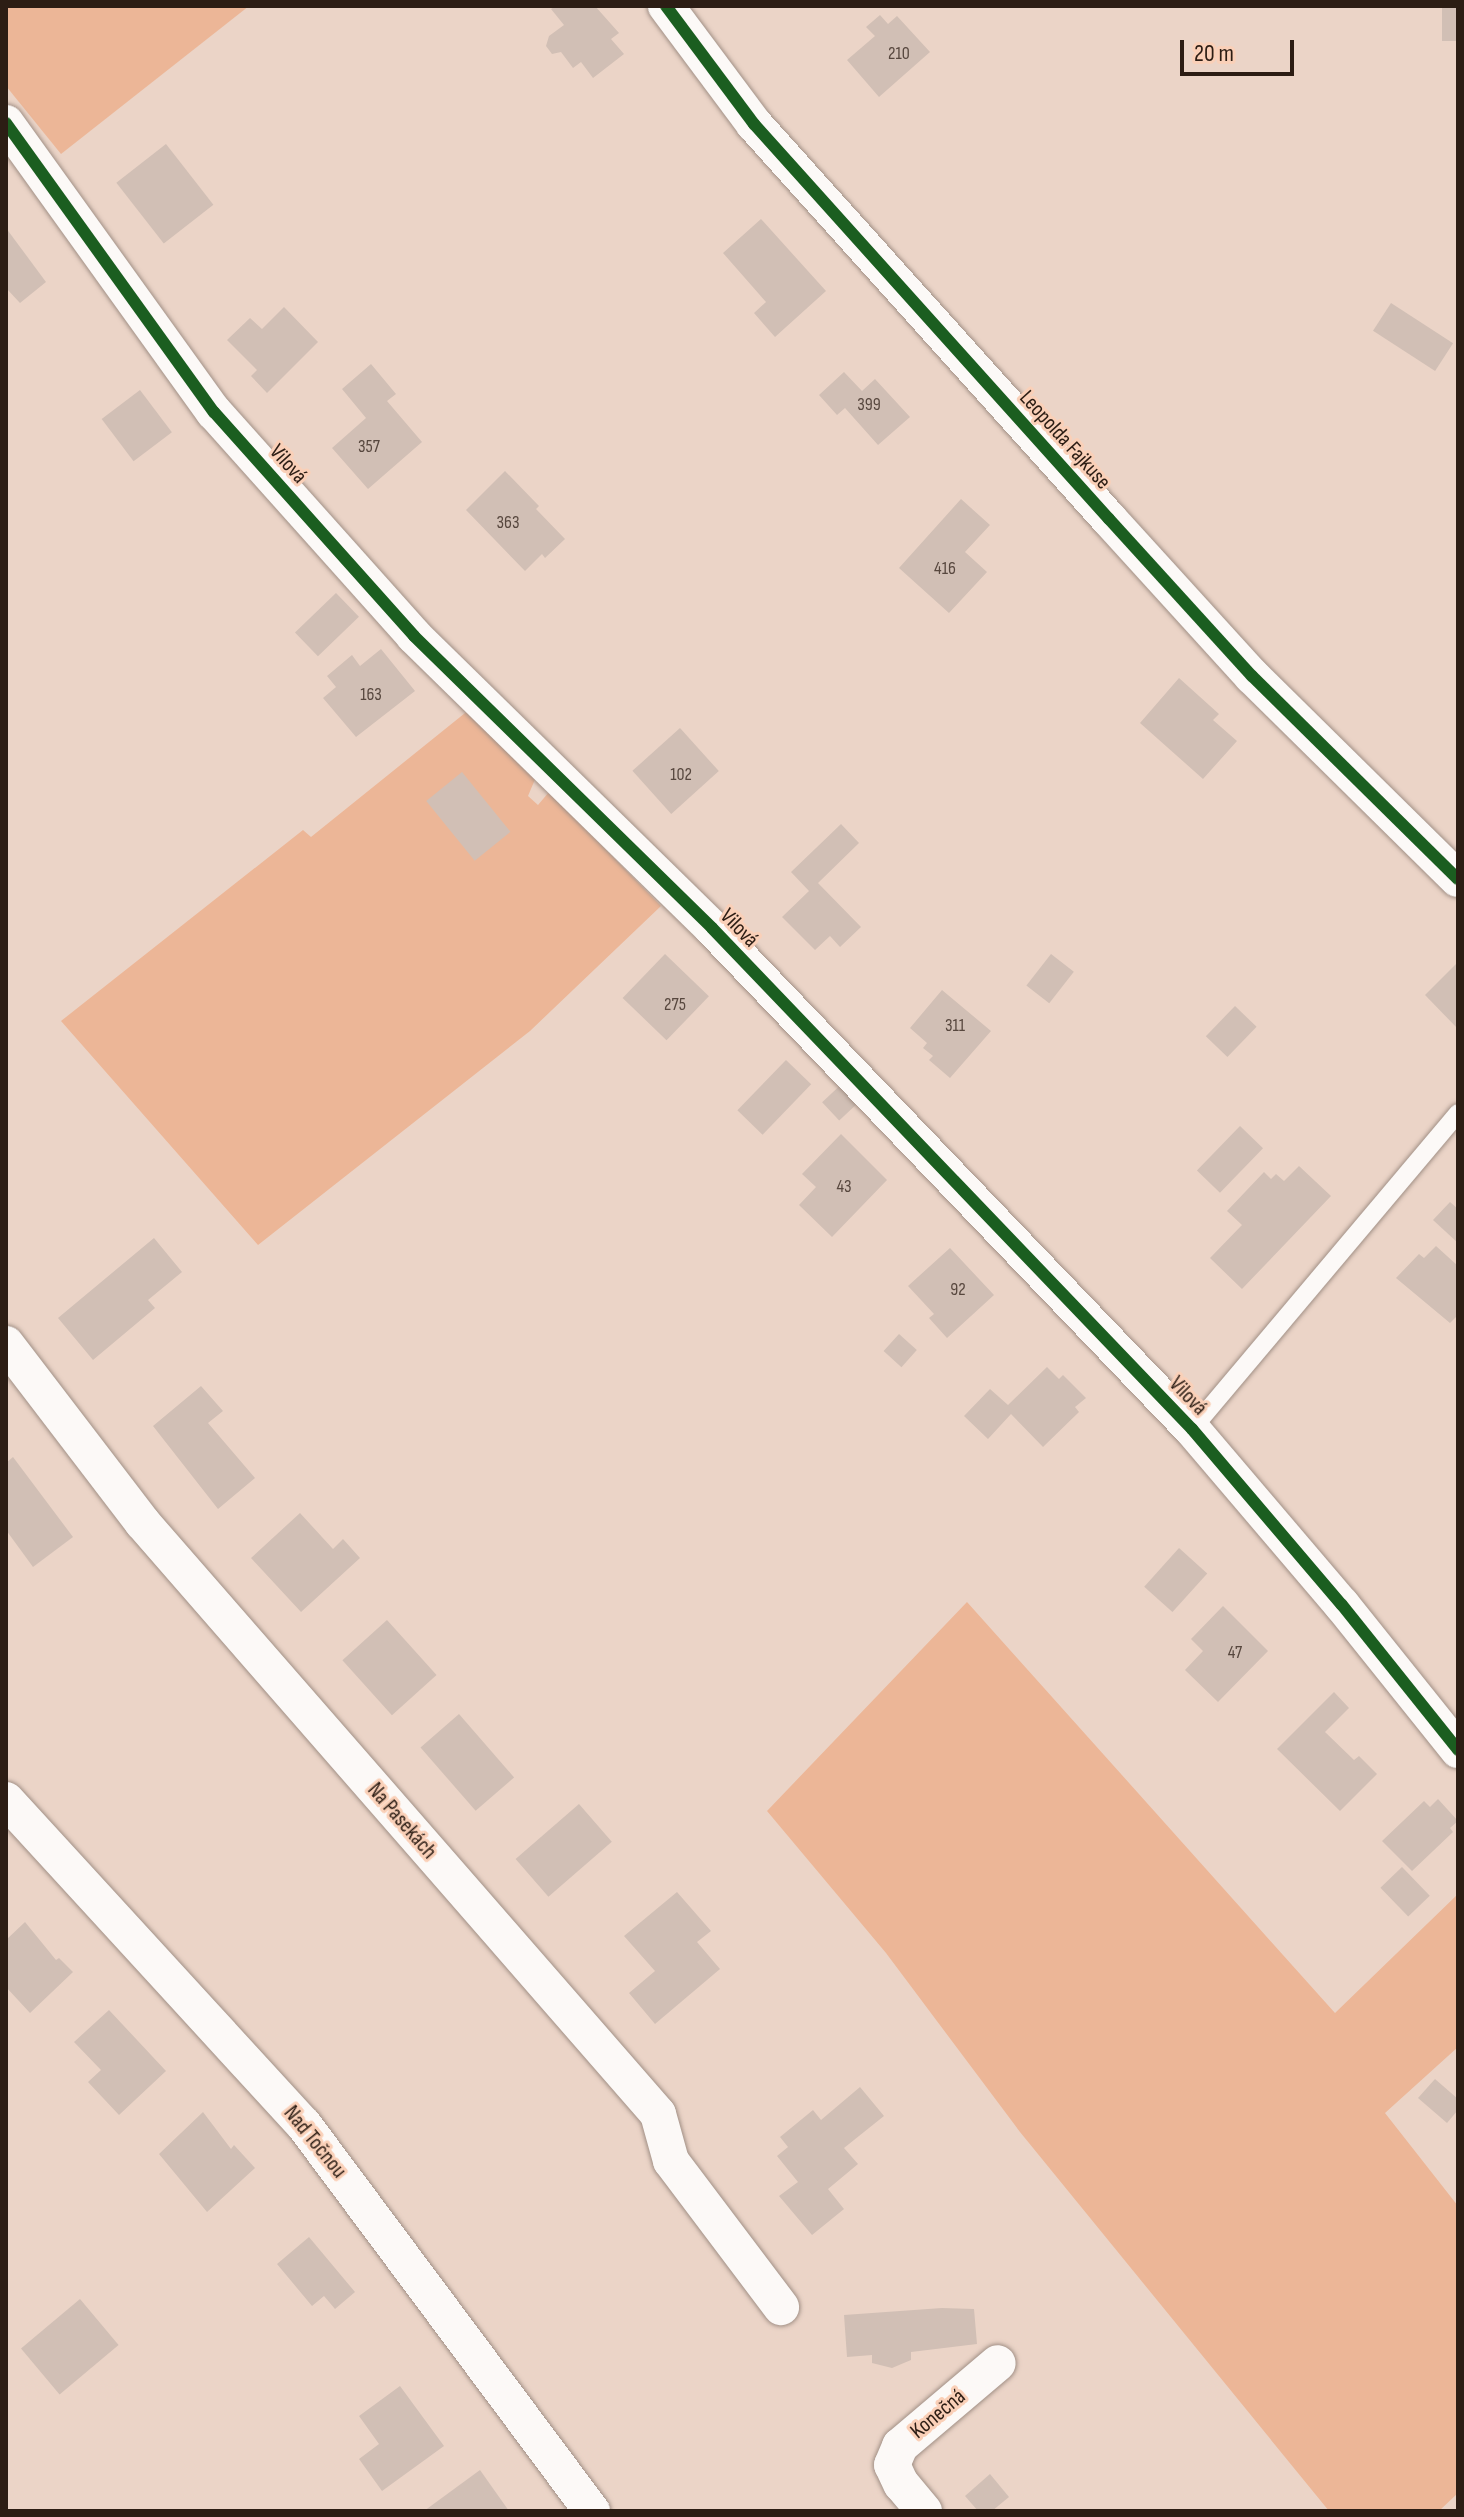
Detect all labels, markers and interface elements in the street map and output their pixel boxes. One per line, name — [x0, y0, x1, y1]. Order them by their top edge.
scale bar — [1184, 24, 1298, 74]
text: 20 m — [1194, 39, 1234, 68]
house number: 210 — [888, 43, 910, 65]
street label: Leopolda Fajkuse — [1014, 385, 1116, 495]
house number: 399 — [857, 394, 881, 416]
house number: 357 — [358, 436, 380, 458]
street label: Vilová — [264, 439, 312, 489]
house number: 363 — [497, 512, 519, 534]
house number: 416 — [934, 558, 956, 580]
house number: 163 — [360, 684, 382, 706]
house number: 102 — [670, 764, 692, 786]
street label: Vilová — [714, 903, 764, 953]
house number: 275 — [664, 994, 686, 1016]
house number: 311 — [945, 1015, 965, 1037]
house number: 43 — [836, 1176, 852, 1198]
house number: 92 — [950, 1279, 966, 1301]
street label: Vilová — [1163, 1371, 1213, 1421]
house number: 47 — [1228, 1642, 1242, 1664]
street label: Na Pasekách — [362, 1777, 442, 1865]
street label: Nad Točnou — [278, 2101, 352, 2183]
street label: Konečná — [905, 2383, 971, 2445]

